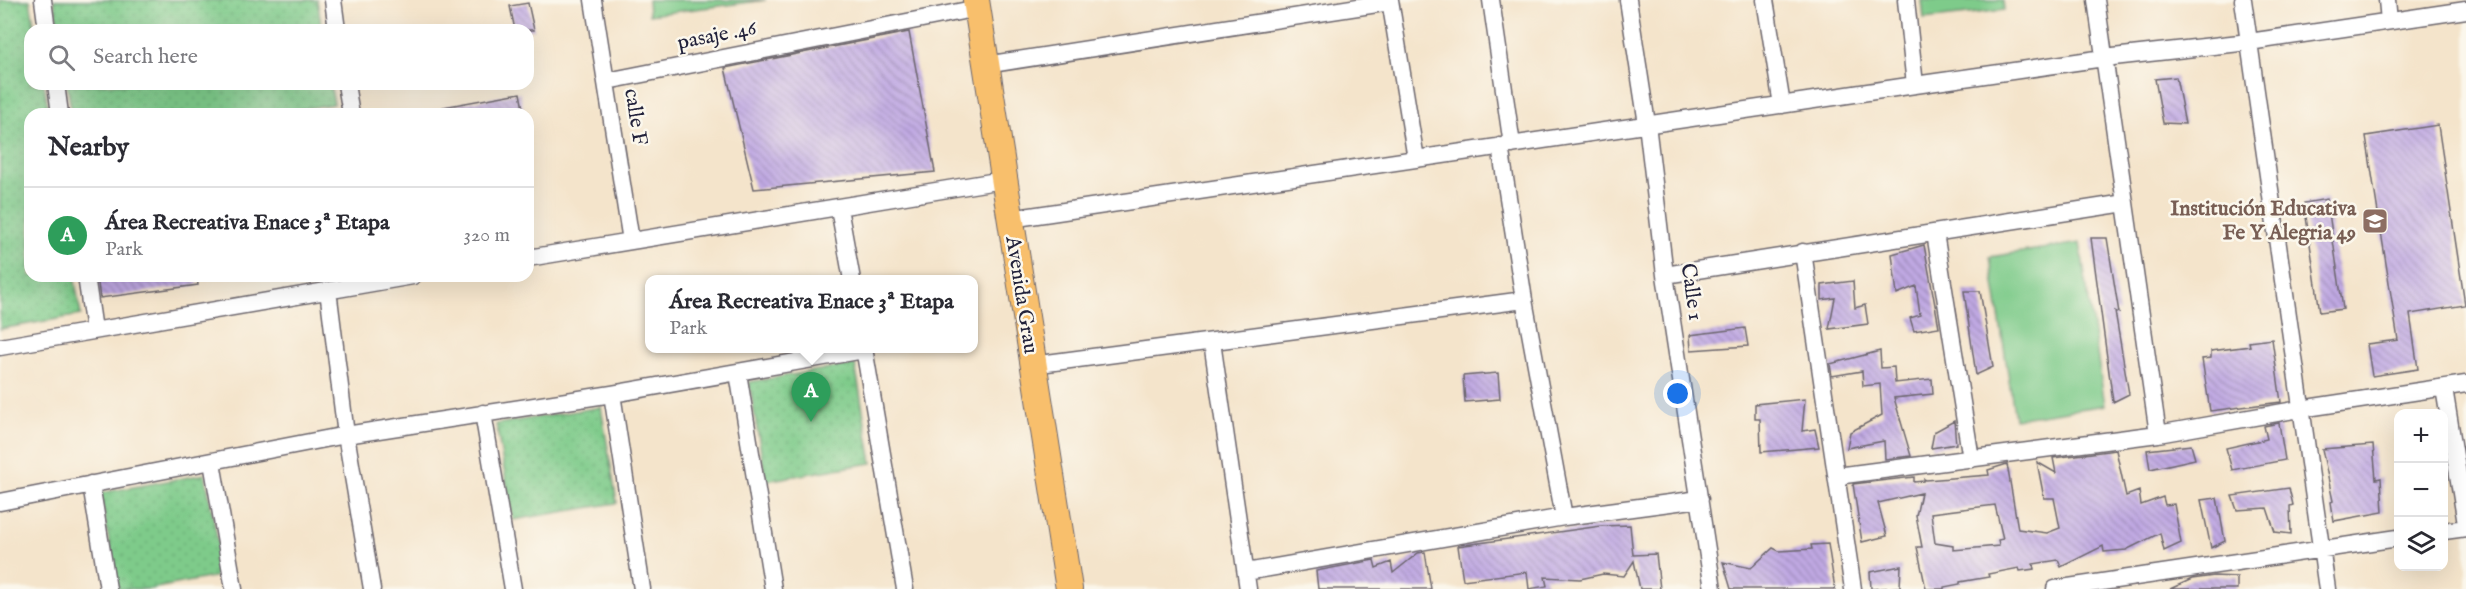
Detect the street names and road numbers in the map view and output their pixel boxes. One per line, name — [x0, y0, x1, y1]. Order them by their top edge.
street label: pasaje .46 — [675, 15, 760, 57]
street label: calle F — [617, 87, 653, 147]
street label: Avenida Grau — [998, 233, 1044, 356]
street label: Calle 1 — [1674, 262, 1708, 322]

